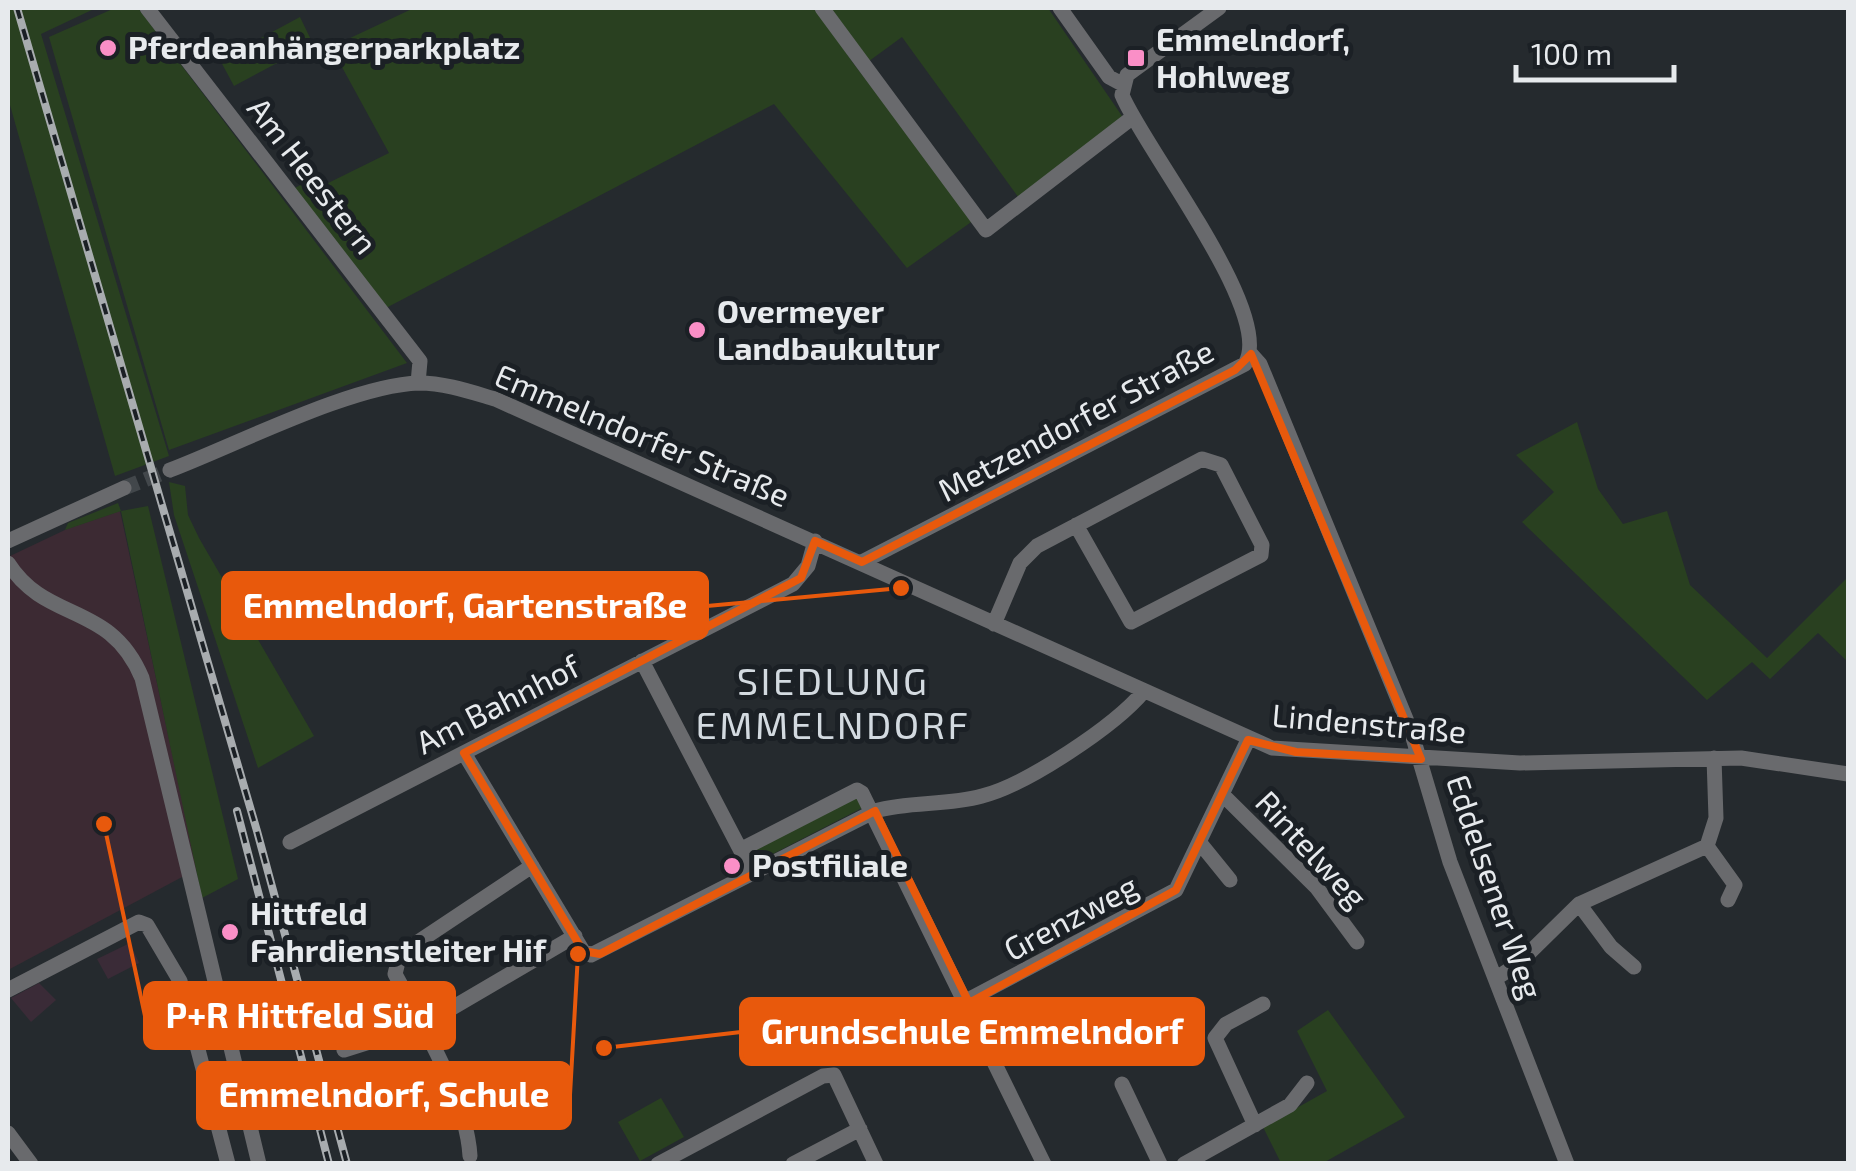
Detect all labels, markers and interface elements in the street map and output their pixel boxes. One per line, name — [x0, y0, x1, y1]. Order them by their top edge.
place label: Emmelndorf, Hohlweg — [1156, 19, 1350, 94]
scale bar — [1516, 20, 1674, 82]
place label: Pferdeanhängerparkplatz — [128, 27, 520, 65]
text: 100 m — [1531, 35, 1612, 71]
marker: Pferdeanhängerparkplatz — [97, 37, 119, 59]
marker: Emmelndorf, Hohlweg — [1125, 47, 1147, 69]
street label: Am Heestern — [241, 89, 386, 260]
place label: Overmeyer Landbaukultur — [717, 291, 940, 366]
marker: Overmeyer Landbaukultur — [686, 319, 708, 341]
street label: Metzendorfer Straße — [931, 331, 1219, 508]
street label: Emmelndorfer Straße — [490, 355, 796, 513]
callout: Emmelndorf, Gartenstraße — [223, 573, 707, 638]
text: Emmelndorf, Gartenstraße — [243, 583, 687, 625]
street label: Am Bahnhof — [409, 645, 586, 761]
district label: SIEDLUNG EMMELNDORF — [695, 657, 971, 747]
street label: Lindenstraße — [1271, 695, 1468, 749]
street label: Eddelsener Weg — [1440, 769, 1552, 1003]
street label: Rintelweg — [1249, 782, 1376, 915]
place label: Postfiliale — [752, 845, 908, 883]
marker: Postfiliale — [721, 855, 743, 877]
street label: Grenzweg — [997, 865, 1144, 967]
place label: Hittfeld Fahrdienstleiter Hif — [250, 893, 547, 968]
marker: Hittfeld Fahrdienstleiter Hif — [219, 921, 241, 943]
callout: P+R Hittfeld Süd — [145, 983, 454, 1048]
text: P+R Hittfeld Süd — [166, 993, 434, 1035]
callout: Grundschule Emmelndorf — [741, 999, 1203, 1064]
text: Grundschule Emmelndorf — [761, 1009, 1184, 1051]
callout: Emmelndorf, Schule — [198, 1063, 570, 1128]
text: Emmelndorf, Schule — [218, 1072, 550, 1114]

